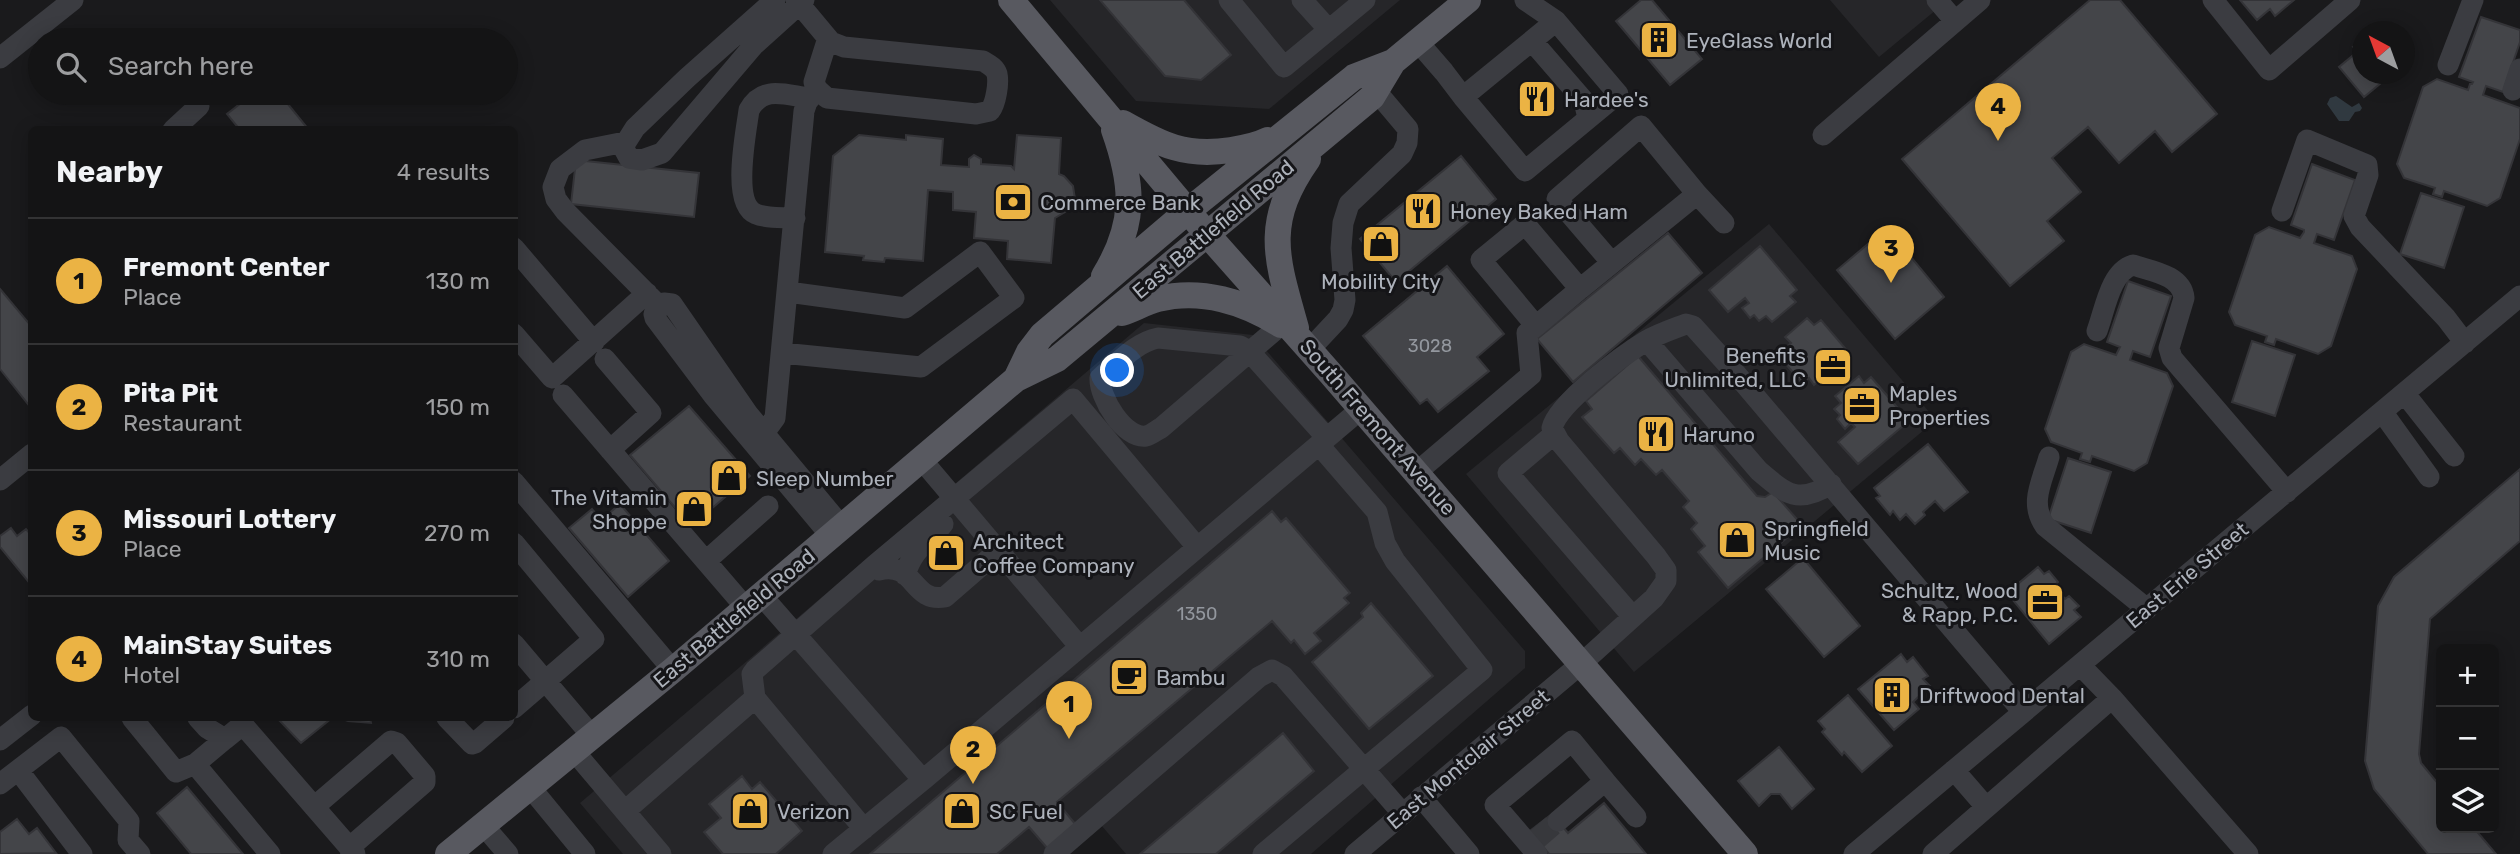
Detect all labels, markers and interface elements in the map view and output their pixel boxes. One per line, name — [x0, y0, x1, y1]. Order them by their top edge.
building icon: EyeGlass World — [1638, 19, 1680, 61]
north arrow — [2352, 21, 2415, 84]
search box — [28, 28, 518, 105]
place label: EyeGlass World — [1686, 28, 1833, 53]
icon: search — [52, 48, 90, 86]
text: Search here — [108, 51, 254, 82]
restaurant icon: Hardee's — [1516, 78, 1558, 120]
pin: 4 — [1975, 83, 2021, 141]
place label: Hardee's — [1564, 87, 1649, 112]
text: Nearby — [56, 154, 163, 190]
street label: East Battlefield Road — [1127, 154, 1299, 304]
text: 4 results — [397, 158, 490, 186]
bank icon: Commerce Bank — [992, 181, 1034, 223]
place label: Commerce Bank — [1040, 190, 1201, 215]
restaurant icon: Honey Baked Ham — [1402, 190, 1444, 232]
place label: Honey Baked Ham — [1450, 199, 1628, 224]
shop icon: Mobility City — [1360, 223, 1402, 265]
pin: 3 — [1868, 225, 1914, 283]
text: Fremont Center — [123, 252, 330, 283]
text: 1 — [73, 267, 85, 295]
text: 130 m — [426, 267, 490, 295]
place label: Mobility City — [1321, 269, 1441, 294]
text: Place — [123, 283, 182, 311]
street label: South Fremont Avenue — [1295, 334, 1461, 520]
house number: 3028 — [1408, 335, 1452, 357]
place label: Benefits Unlimited, LLC — [1664, 343, 1806, 392]
office icon: Benefits Unlimited, LLC — [1812, 346, 1854, 388]
your location — [1100, 353, 1134, 387]
text: Pita Pit — [123, 378, 218, 409]
place label: Maples Properties — [1889, 381, 1990, 430]
office icon: Maples Properties — [1841, 384, 1883, 426]
text: 2 — [72, 393, 86, 421]
text: 150 m — [426, 393, 490, 421]
text: Restaurant — [123, 409, 242, 437]
restaurant icon: Haruno — [1635, 413, 1677, 455]
place label: Haruno — [1683, 422, 1755, 447]
shop icon: Sleep Number — [708, 457, 750, 499]
place label: Sleep Number — [756, 466, 894, 491]
place label: The Vitamin Shoppe — [551, 485, 667, 534]
shop icon: The Vitamin Shoppe — [673, 488, 715, 530]
text: Missouri Lottery — [123, 504, 336, 535]
place label: Springfield Music — [1764, 516, 1869, 565]
street label: East Erie Street — [2121, 517, 2253, 633]
text: 3 — [71, 519, 87, 547]
text: 270 m — [424, 519, 490, 547]
shop icon: Springfield Music — [1716, 519, 1758, 561]
place label: Architect Coffee Company — [973, 529, 1135, 578]
shop icon: Architect Coffee Company — [925, 532, 967, 574]
text: Place — [123, 535, 182, 563]
street label: East Battlefield Road — [648, 543, 820, 693]
place label: Schultz, Wood & Rapp, P.C. — [1881, 578, 2018, 627]
office icon: Schultz, Wood & Rapp, P.C. — [2024, 581, 2066, 623]
house number: 1350 — [1177, 603, 1217, 625]
text: MainStay Suites — [123, 630, 332, 661]
map controls — [2436, 644, 2499, 833]
button: + — [2436, 644, 2499, 707]
text: 4 — [71, 645, 87, 673]
text: 310 m — [426, 645, 490, 673]
cafe icon: Bambu — [1108, 656, 1150, 698]
text: Hotel — [123, 661, 180, 689]
place label: Bambu — [1156, 665, 1225, 690]
building icon: Driftwood Dental — [1871, 674, 1913, 716]
pin: 1 — [1046, 681, 1092, 739]
place label: Driftwood Dental — [1919, 683, 2085, 708]
street label: East Montclair Street — [1382, 684, 1554, 834]
button: − — [2436, 707, 2499, 770]
pin: 2 — [950, 726, 996, 784]
button: layers — [2436, 770, 2499, 833]
shop icon: Verizon — [729, 790, 771, 832]
shop icon: SC Fuel — [941, 790, 983, 832]
place label: Verizon — [777, 799, 850, 824]
place label: SC Fuel — [989, 799, 1063, 824]

